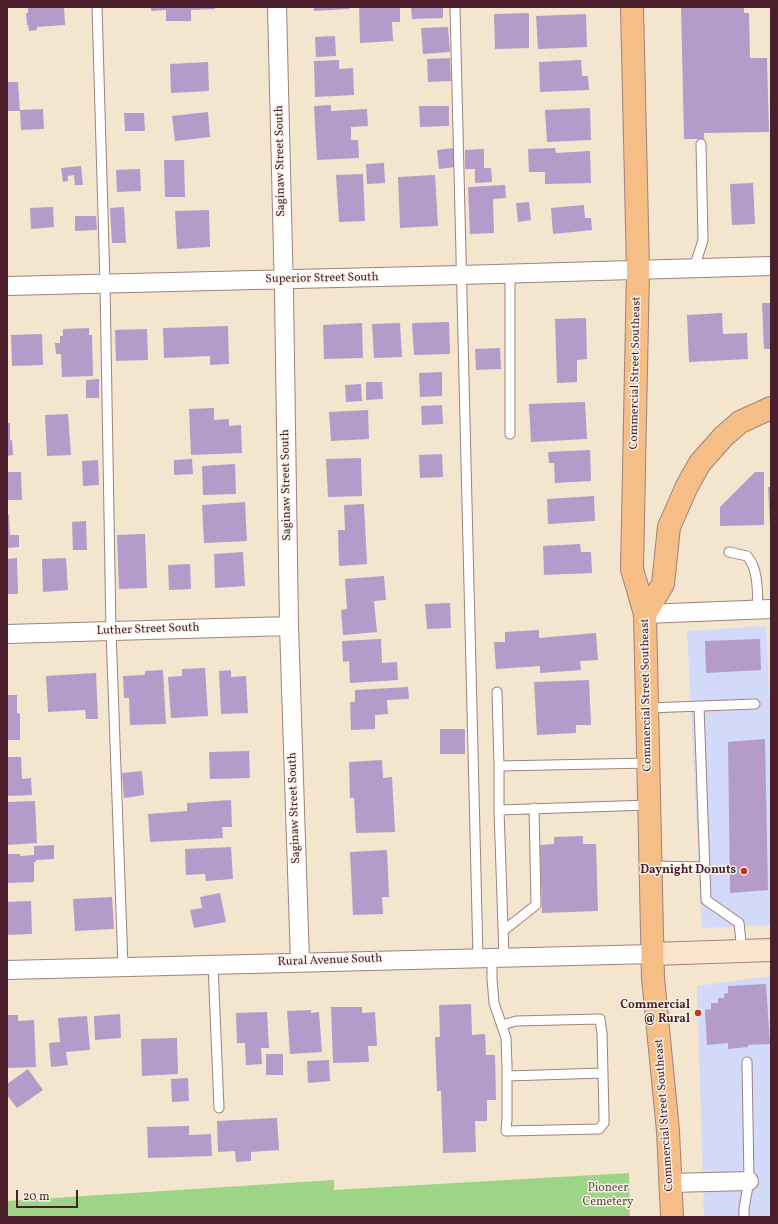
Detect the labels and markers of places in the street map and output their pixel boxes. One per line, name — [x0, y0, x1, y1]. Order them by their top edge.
place label: Daynight Donuts — [640, 864, 736, 878]
marker: Daynight Donuts — [739, 866, 749, 876]
place label: Commercial @ Rural — [620, 999, 690, 1027]
marker: Commercial @ Rural — [693, 1008, 703, 1018]

